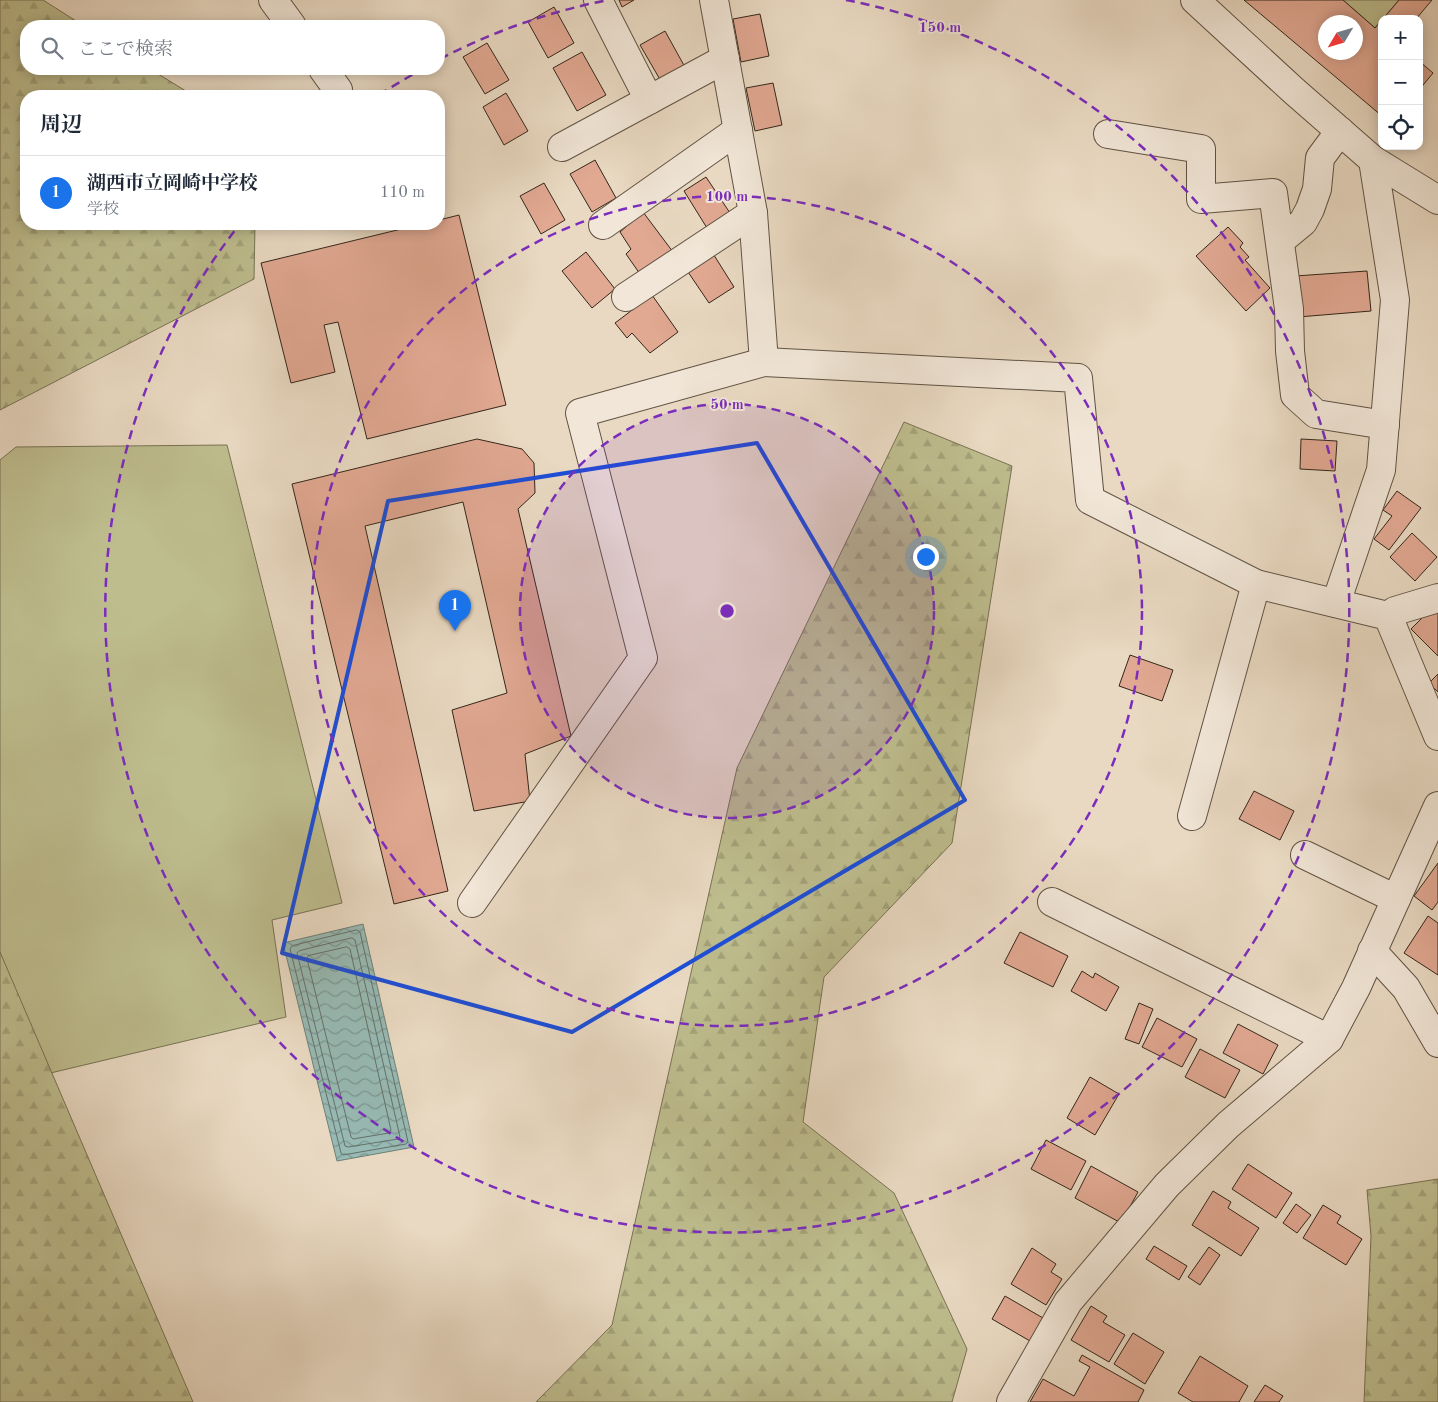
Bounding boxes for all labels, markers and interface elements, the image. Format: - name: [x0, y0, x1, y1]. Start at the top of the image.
- north arrow: [1318, 15, 1363, 60]
- map controls: [1378, 15, 1423, 150]
- button: +: [1378, 15, 1423, 60]
- search box: [20, 20, 445, 75]
- text: 150 m: [919, 21, 961, 36]
- icon: search: [38, 34, 66, 62]
- text: ここで検索: [78, 41, 173, 60]
- button: −: [1378, 60, 1423, 105]
- button: locate: [1378, 105, 1423, 150]
- text: 周辺: [40, 115, 82, 136]
- text: 湖西市立岡崎中学校: [87, 175, 258, 194]
- text: 1: [51, 185, 61, 201]
- text: 110 m: [380, 185, 425, 201]
- text: 100 m: [706, 190, 748, 205]
- text: 学校: [87, 202, 119, 218]
- text: 50 m: [710, 398, 744, 413]
- your location: [913, 544, 939, 570]
- pin: 1: [439, 590, 471, 631]
- centre of rings: [718, 602, 736, 620]

